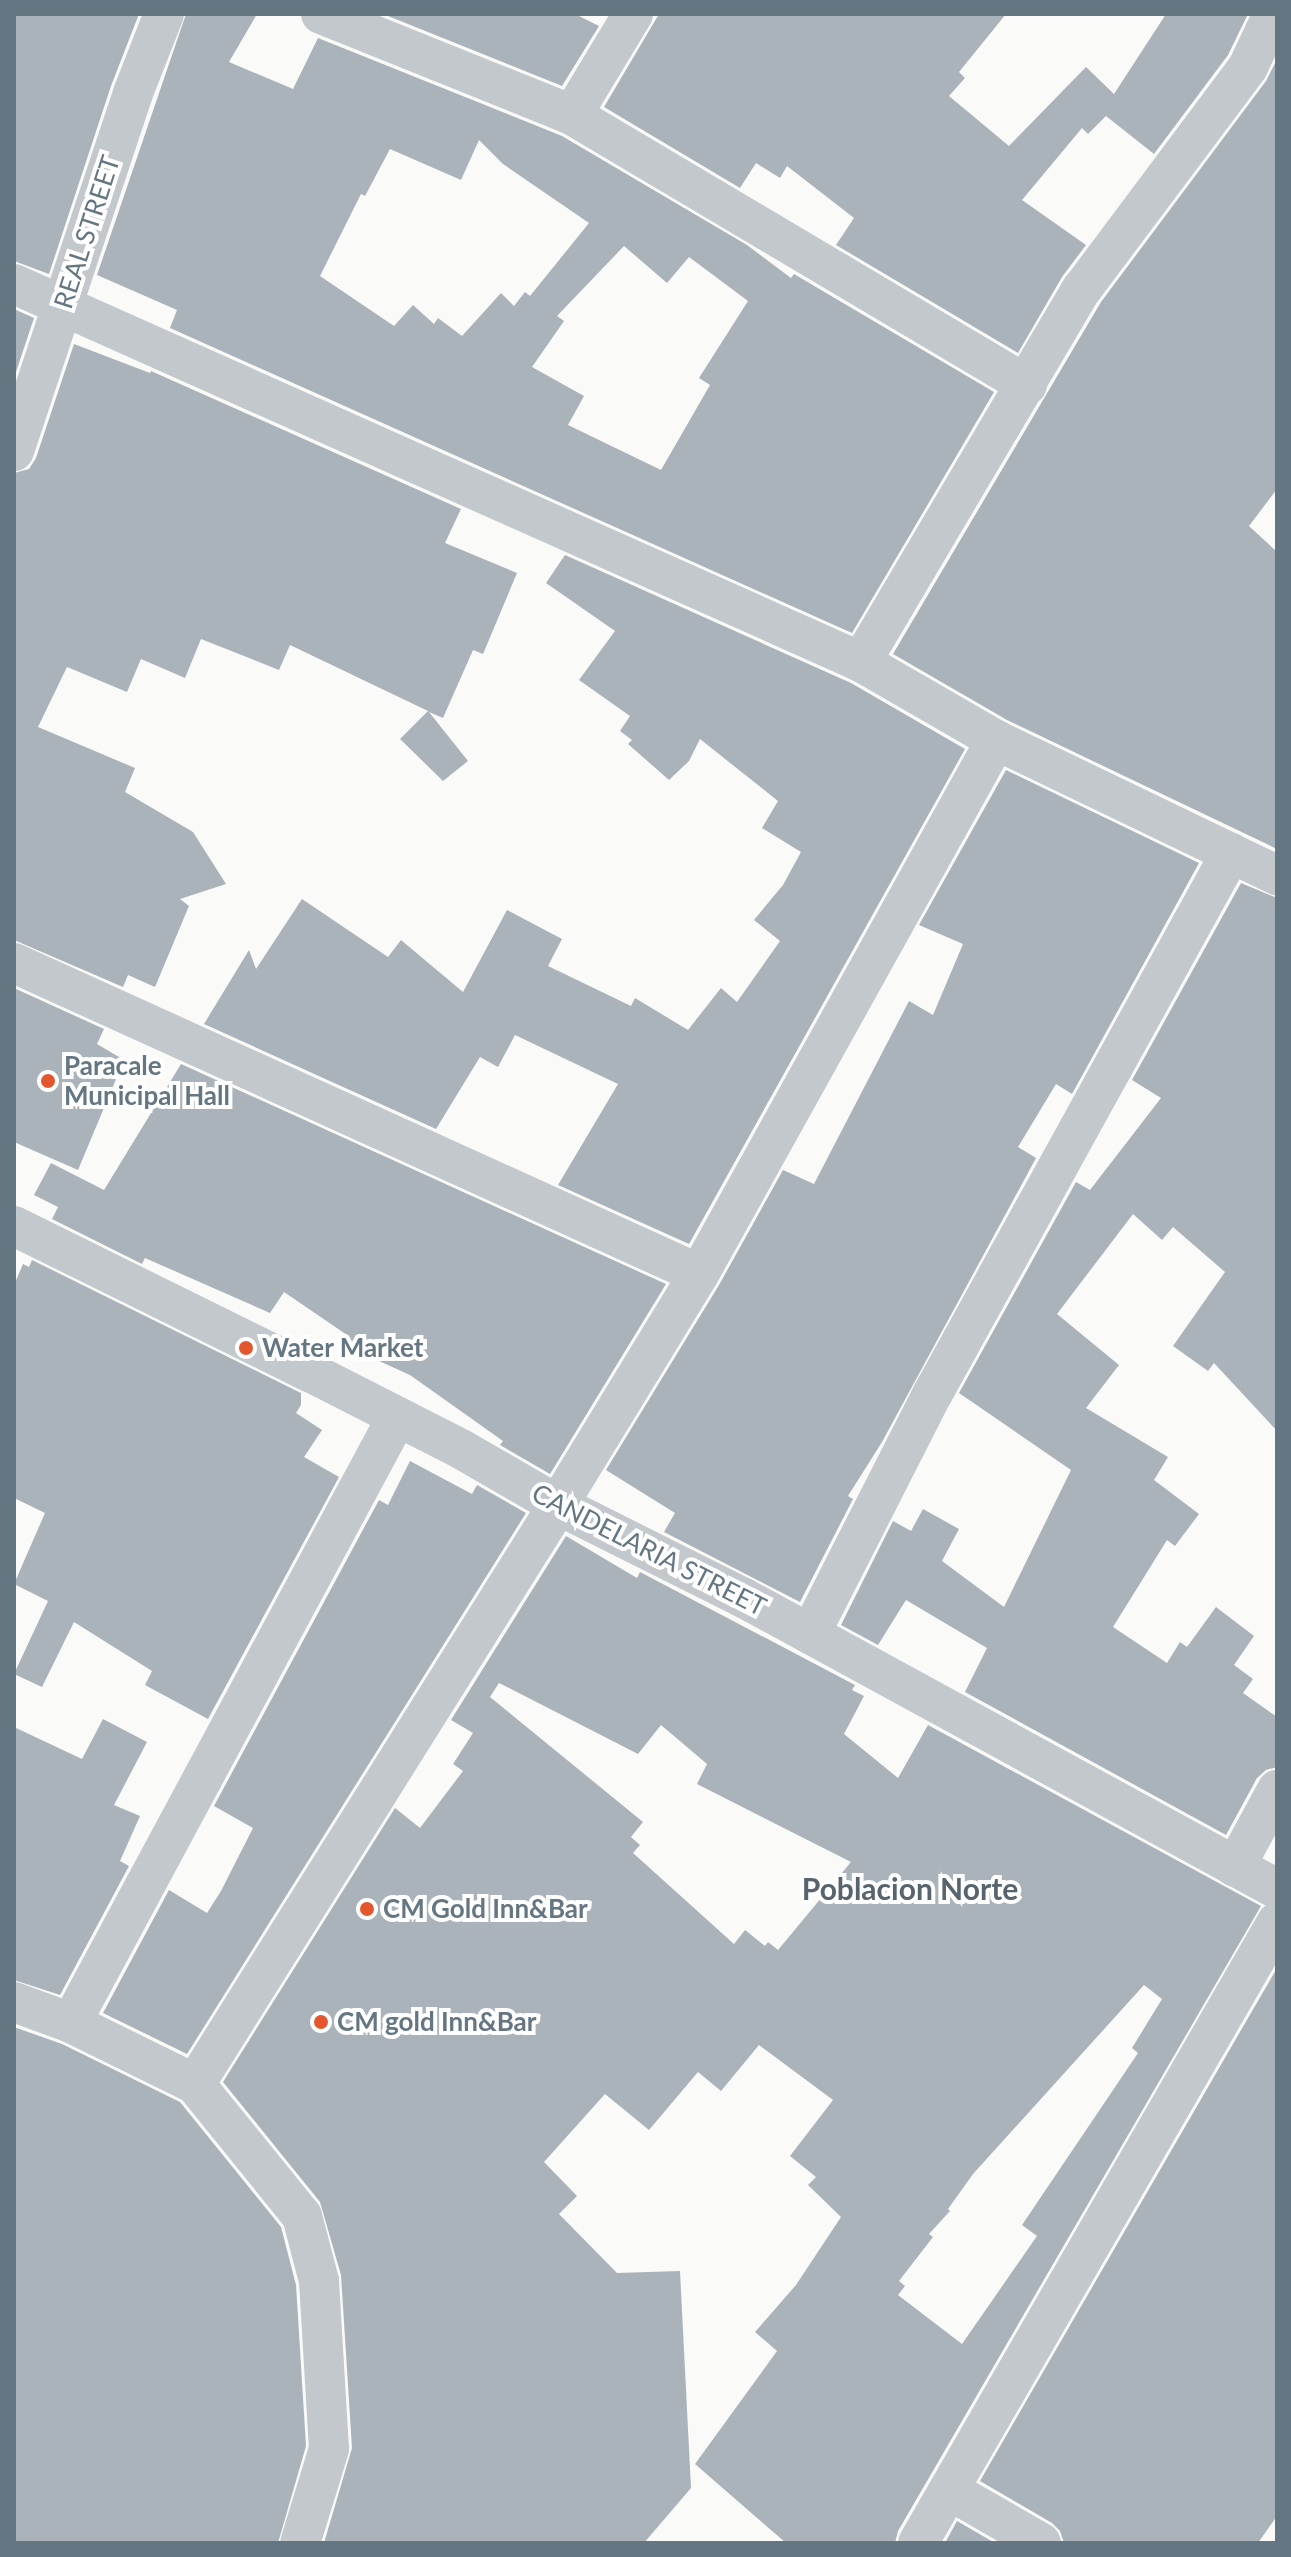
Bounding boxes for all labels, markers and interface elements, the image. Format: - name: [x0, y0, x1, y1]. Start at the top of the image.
- street label: REAL STREET: [47, 151, 127, 313]
- place label: Paracale Municipal Hall: [64, 1050, 230, 1112]
- marker: Paracale Municipal Hall: [39, 1072, 57, 1090]
- place label: Water Market: [262, 1332, 424, 1364]
- marker: Water Market: [237, 1339, 255, 1357]
- street label: CANDELARIA STREET: [526, 1477, 772, 1623]
- district label: Poblacion Norte: [802, 1870, 1018, 1906]
- place label: CM Gold Inn&Bar: [383, 1893, 588, 1925]
- marker: CM Gold Inn&Bar: [358, 1900, 376, 1918]
- place label: CM gold Inn&Bar: [337, 2006, 537, 2038]
- marker: CM gold Inn&Bar: [312, 2013, 330, 2031]

